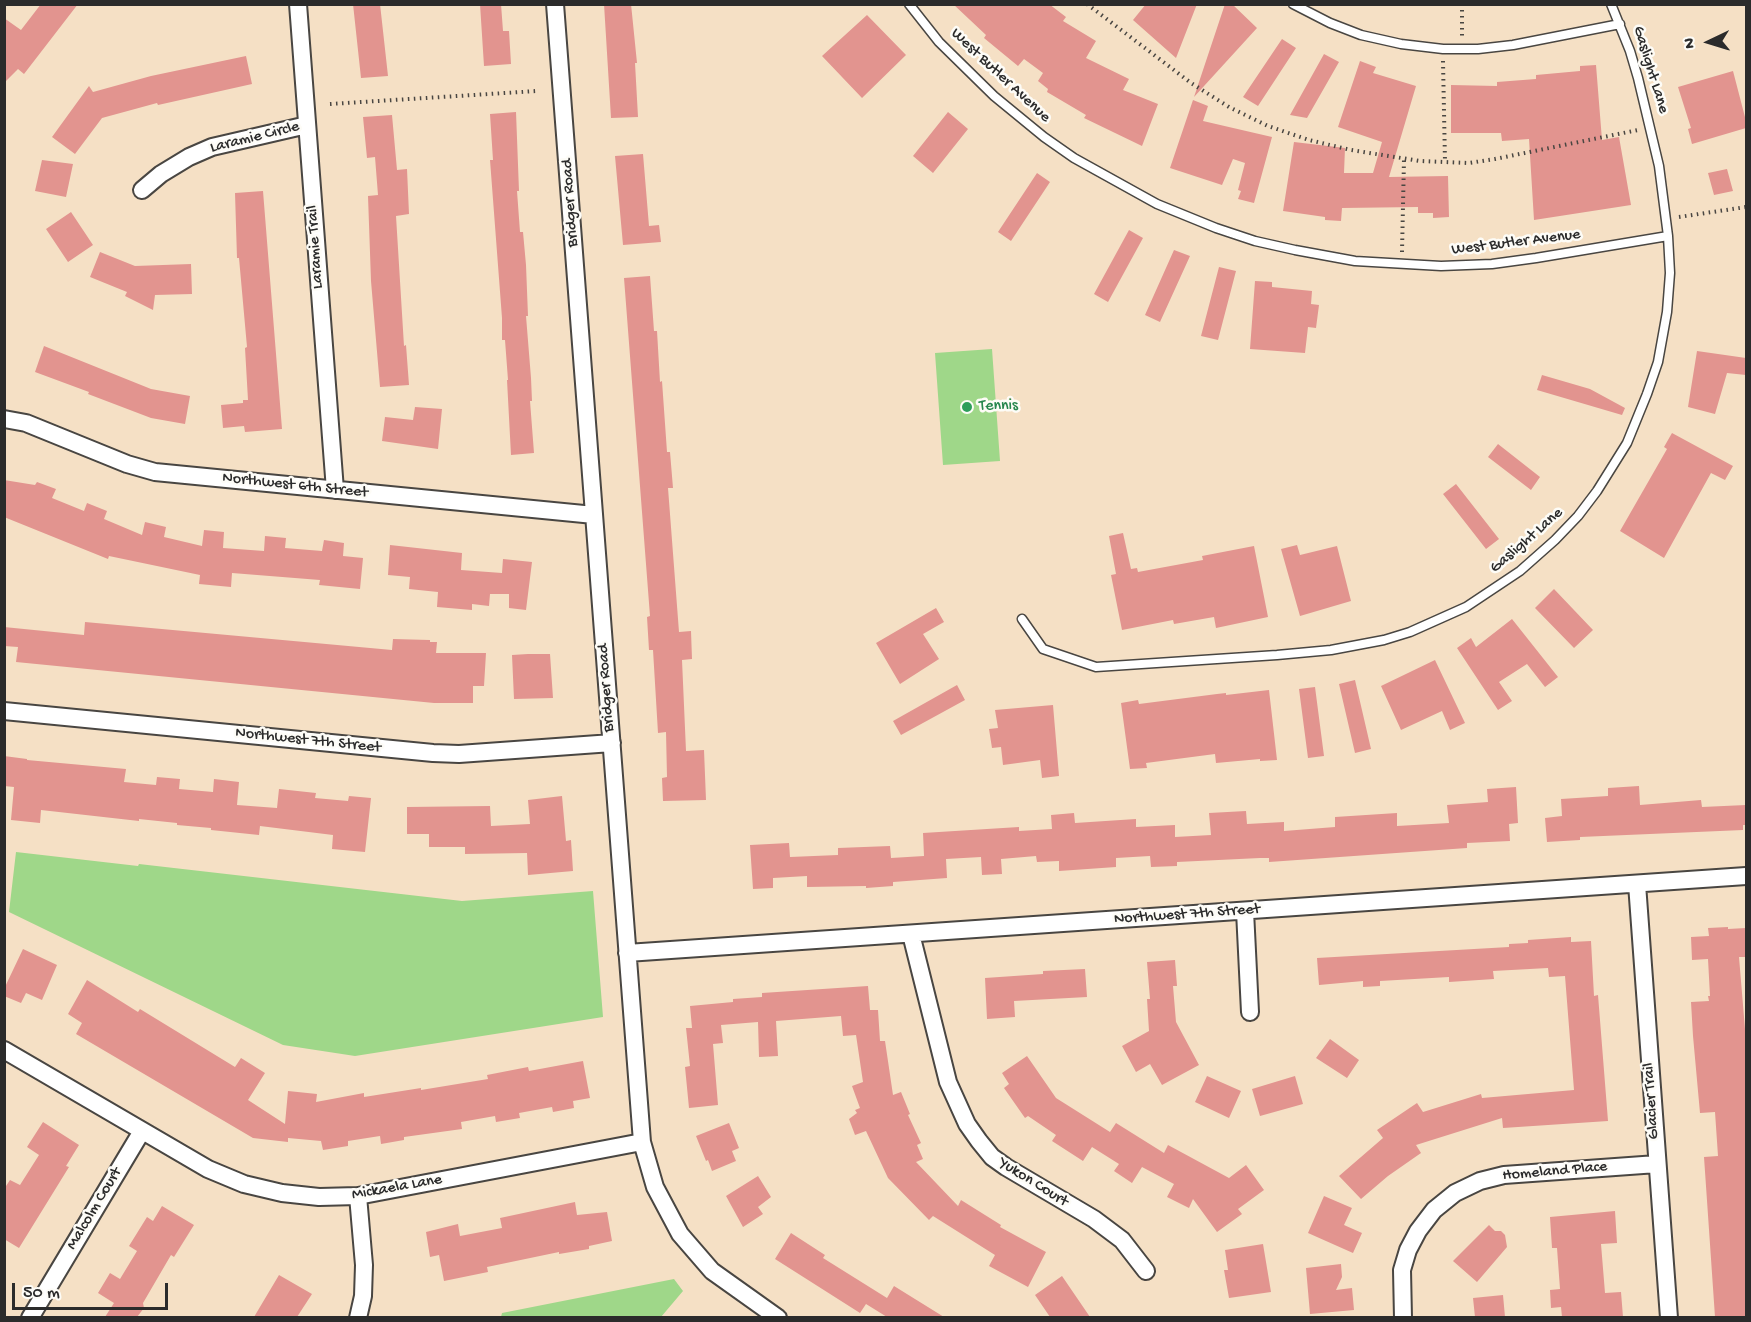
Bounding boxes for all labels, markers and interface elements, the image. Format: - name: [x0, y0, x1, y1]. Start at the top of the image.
- north arrow: [1679, 12, 1739, 72]
- street label: Gaslight Lane: [1628, 24, 1672, 116]
- street label: West Butler Avenue: [946, 25, 1054, 127]
- text: N: [1681, 37, 1700, 49]
- street label: Laramie Circle: [208, 118, 302, 158]
- street label: Bridger Road: [558, 158, 584, 248]
- street label: Laramie Trail: [303, 205, 329, 289]
- street label: West Butler Avenue: [1450, 226, 1582, 260]
- place label: Tennis: [979, 397, 1018, 417]
- marker: Tennis: [960, 400, 974, 414]
- street label: Northwest 6th Street: [221, 469, 369, 503]
- street label: Gaslight Lane: [1487, 504, 1567, 578]
- street label: Bridger Road: [594, 643, 620, 733]
- street label: Northwest 7th Street: [234, 724, 382, 758]
- street label: Northwest 7th Street: [1113, 900, 1261, 930]
- street label: Glacier Trail: [1640, 1062, 1664, 1140]
- street label: Yukon Court: [995, 1154, 1071, 1212]
- street label: Homeland Place: [1502, 1158, 1608, 1186]
- street label: Malcolm Court: [63, 1164, 127, 1254]
- street label: Mickaela Lane: [350, 1171, 444, 1205]
- scale bar: [15, 1271, 171, 1309]
- text: 50 m: [23, 1283, 60, 1304]

